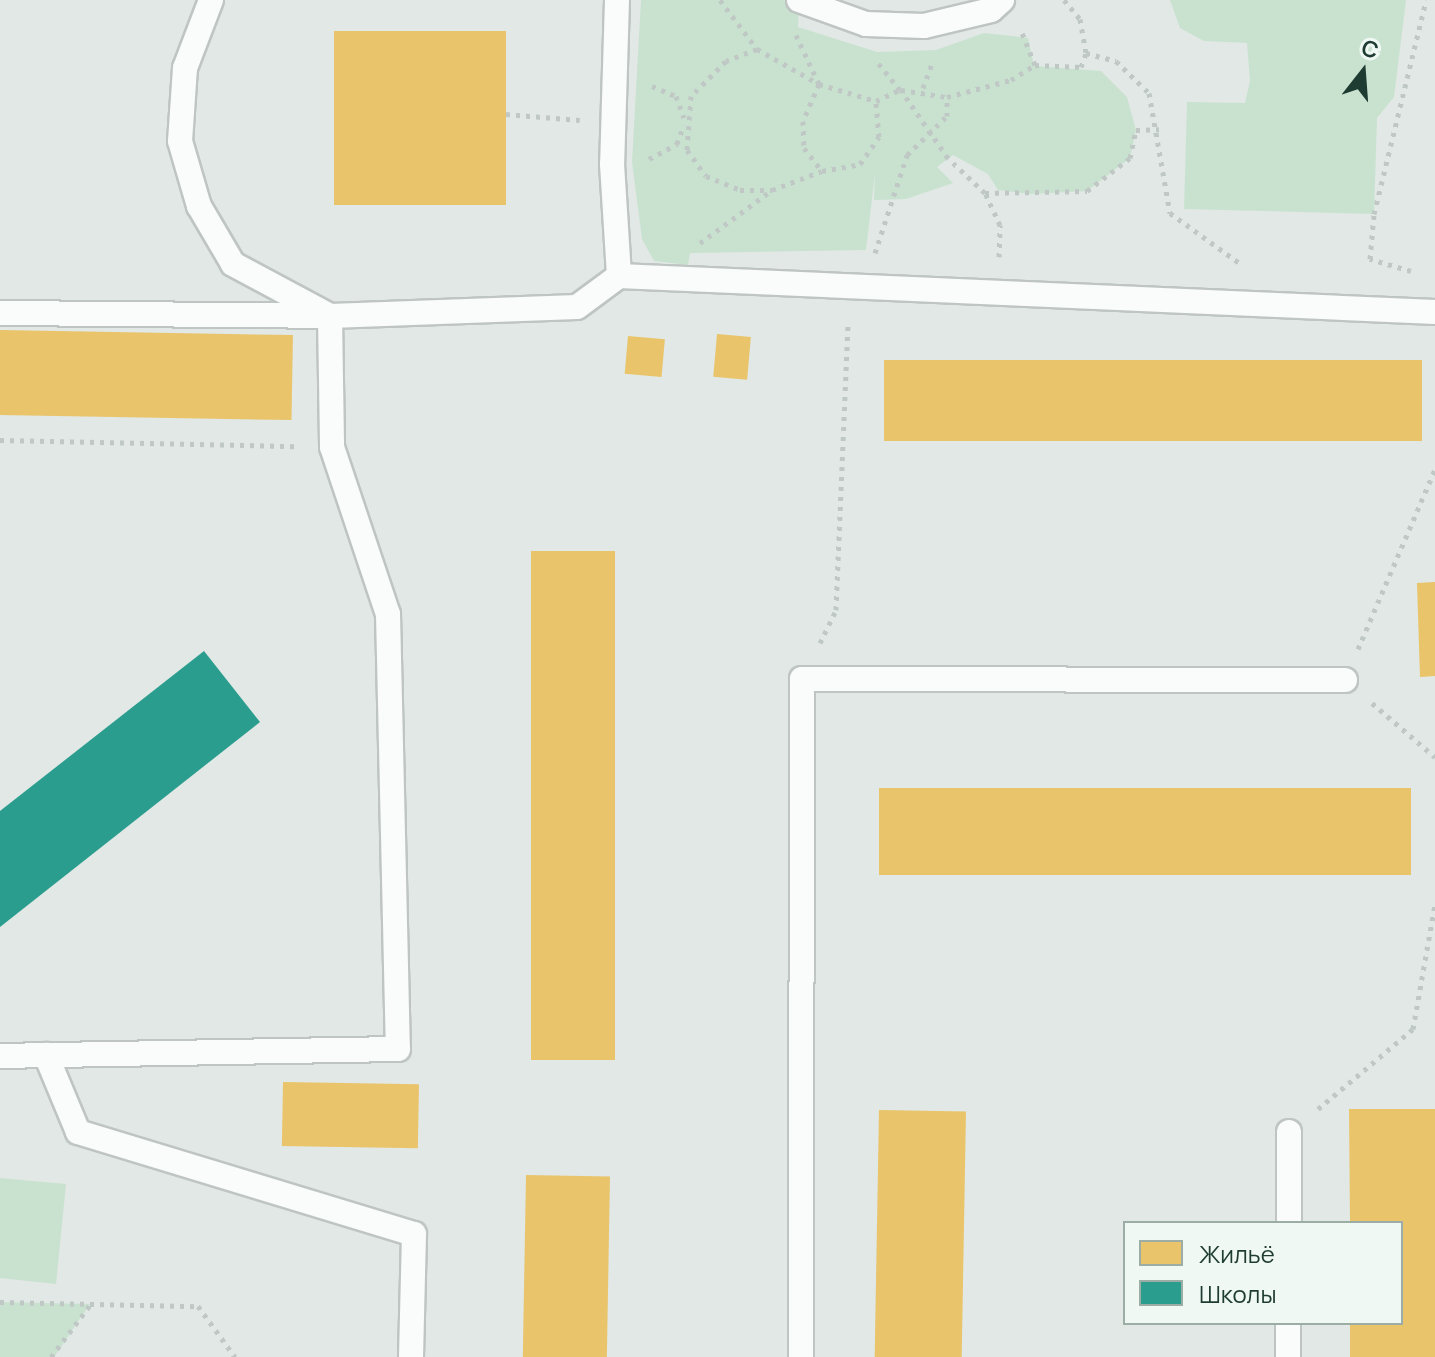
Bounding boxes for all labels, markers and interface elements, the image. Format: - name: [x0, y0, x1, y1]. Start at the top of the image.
- north arrow: [1323, 32, 1403, 112]
- text: С: [1358, 32, 1382, 66]
- legend: [1123, 1221, 1403, 1325]
- text: Жильё: [1199, 1237, 1275, 1270]
- text: Школы: [1199, 1277, 1277, 1310]

